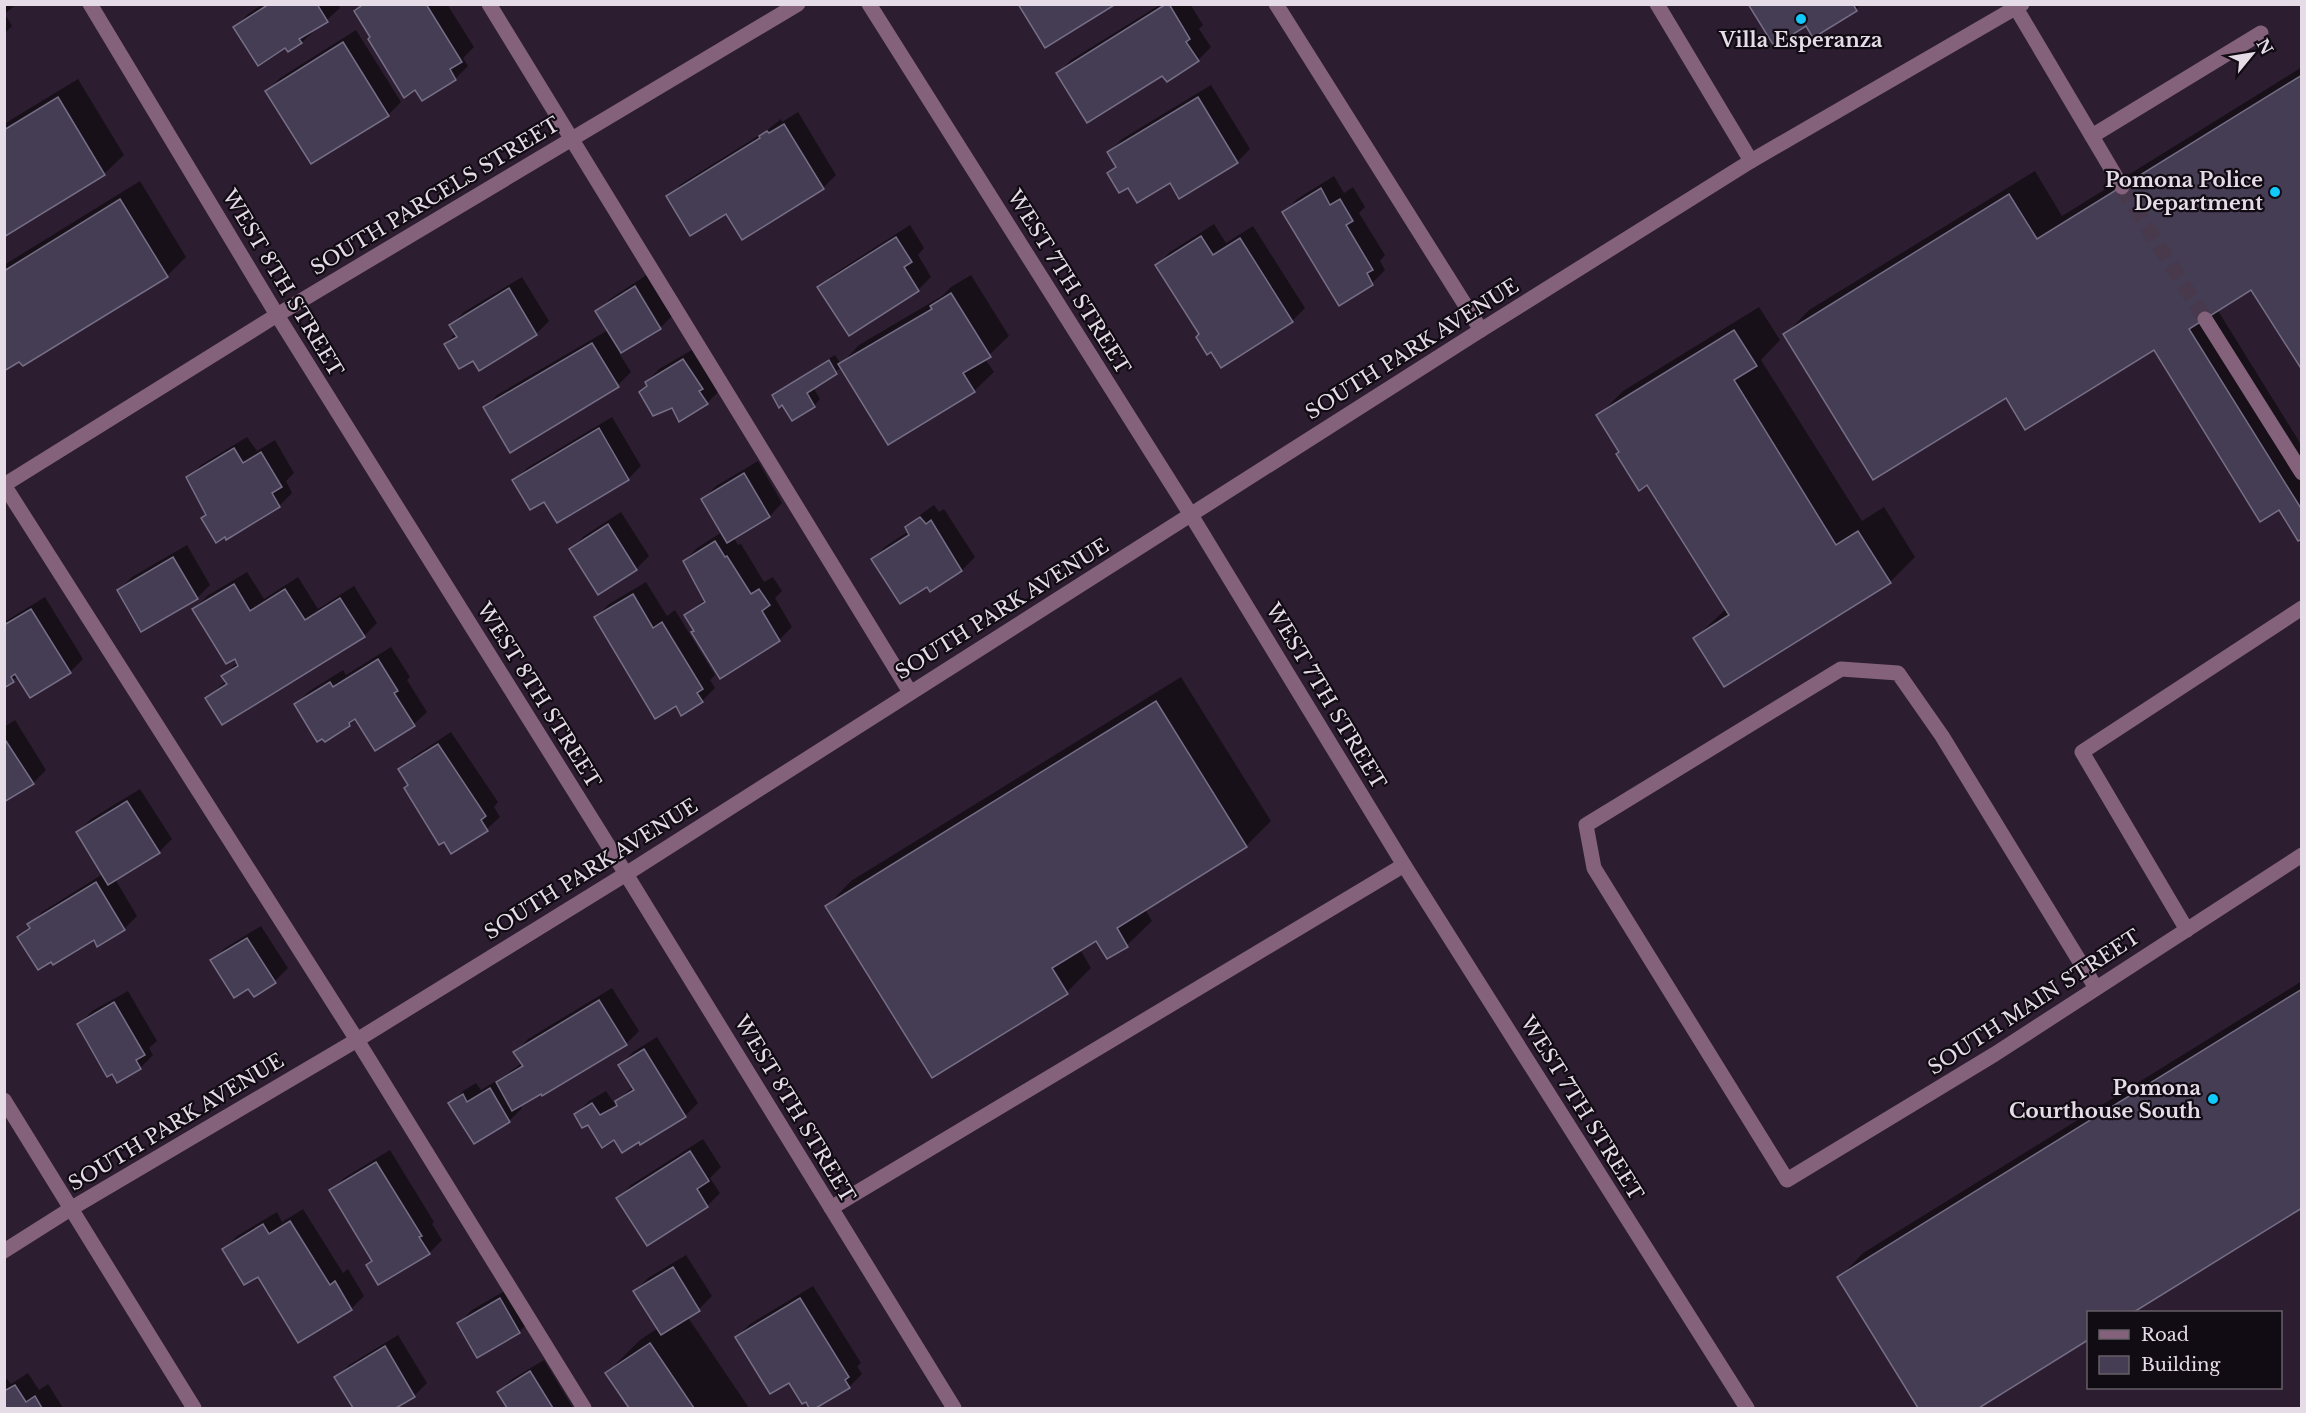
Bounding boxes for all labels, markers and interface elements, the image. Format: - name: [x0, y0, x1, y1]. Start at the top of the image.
- marker: Villa Esperanza: [1794, 12, 1808, 26]
- north arrow: [2222, 24, 2282, 84]
- place label: Villa Esperanza: [1718, 28, 1883, 52]
- text: N: [2253, 35, 2277, 58]
- street label: SOUTH PARCELS STREET: [306, 112, 564, 280]
- place label: Pomona Police Department: [2105, 168, 2263, 215]
- street label: WEST 8TH STREET: [217, 184, 348, 381]
- street label: WEST 7TH STREET: [1002, 185, 1135, 378]
- marker: Pomona Police Department: [2268, 185, 2282, 199]
- street label: SOUTH PARK AVENUE: [1301, 273, 1523, 425]
- street label: SOUTH PARK AVENUE: [891, 533, 1113, 685]
- street label: WEST 8TH STREET: [472, 597, 606, 792]
- street label: WEST 7TH STREET: [1260, 598, 1391, 793]
- street label: SOUTH PARK AVENUE: [480, 793, 702, 945]
- street label: SOUTH MAIN STREET: [1923, 924, 2145, 1080]
- street label: WEST 8TH STREET: [729, 1010, 860, 1207]
- street label: WEST 7TH STREET: [1515, 1011, 1648, 1204]
- street label: SOUTH PARK AVENUE: [64, 1048, 288, 1196]
- place label: Pomona Courthouse South: [2009, 1076, 2202, 1123]
- marker: Pomona Courthouse South: [2206, 1092, 2220, 1106]
- legend: [2087, 1311, 2282, 1389]
- text: Road: [2141, 1324, 2189, 1346]
- text: Building: [2141, 1354, 2220, 1376]

